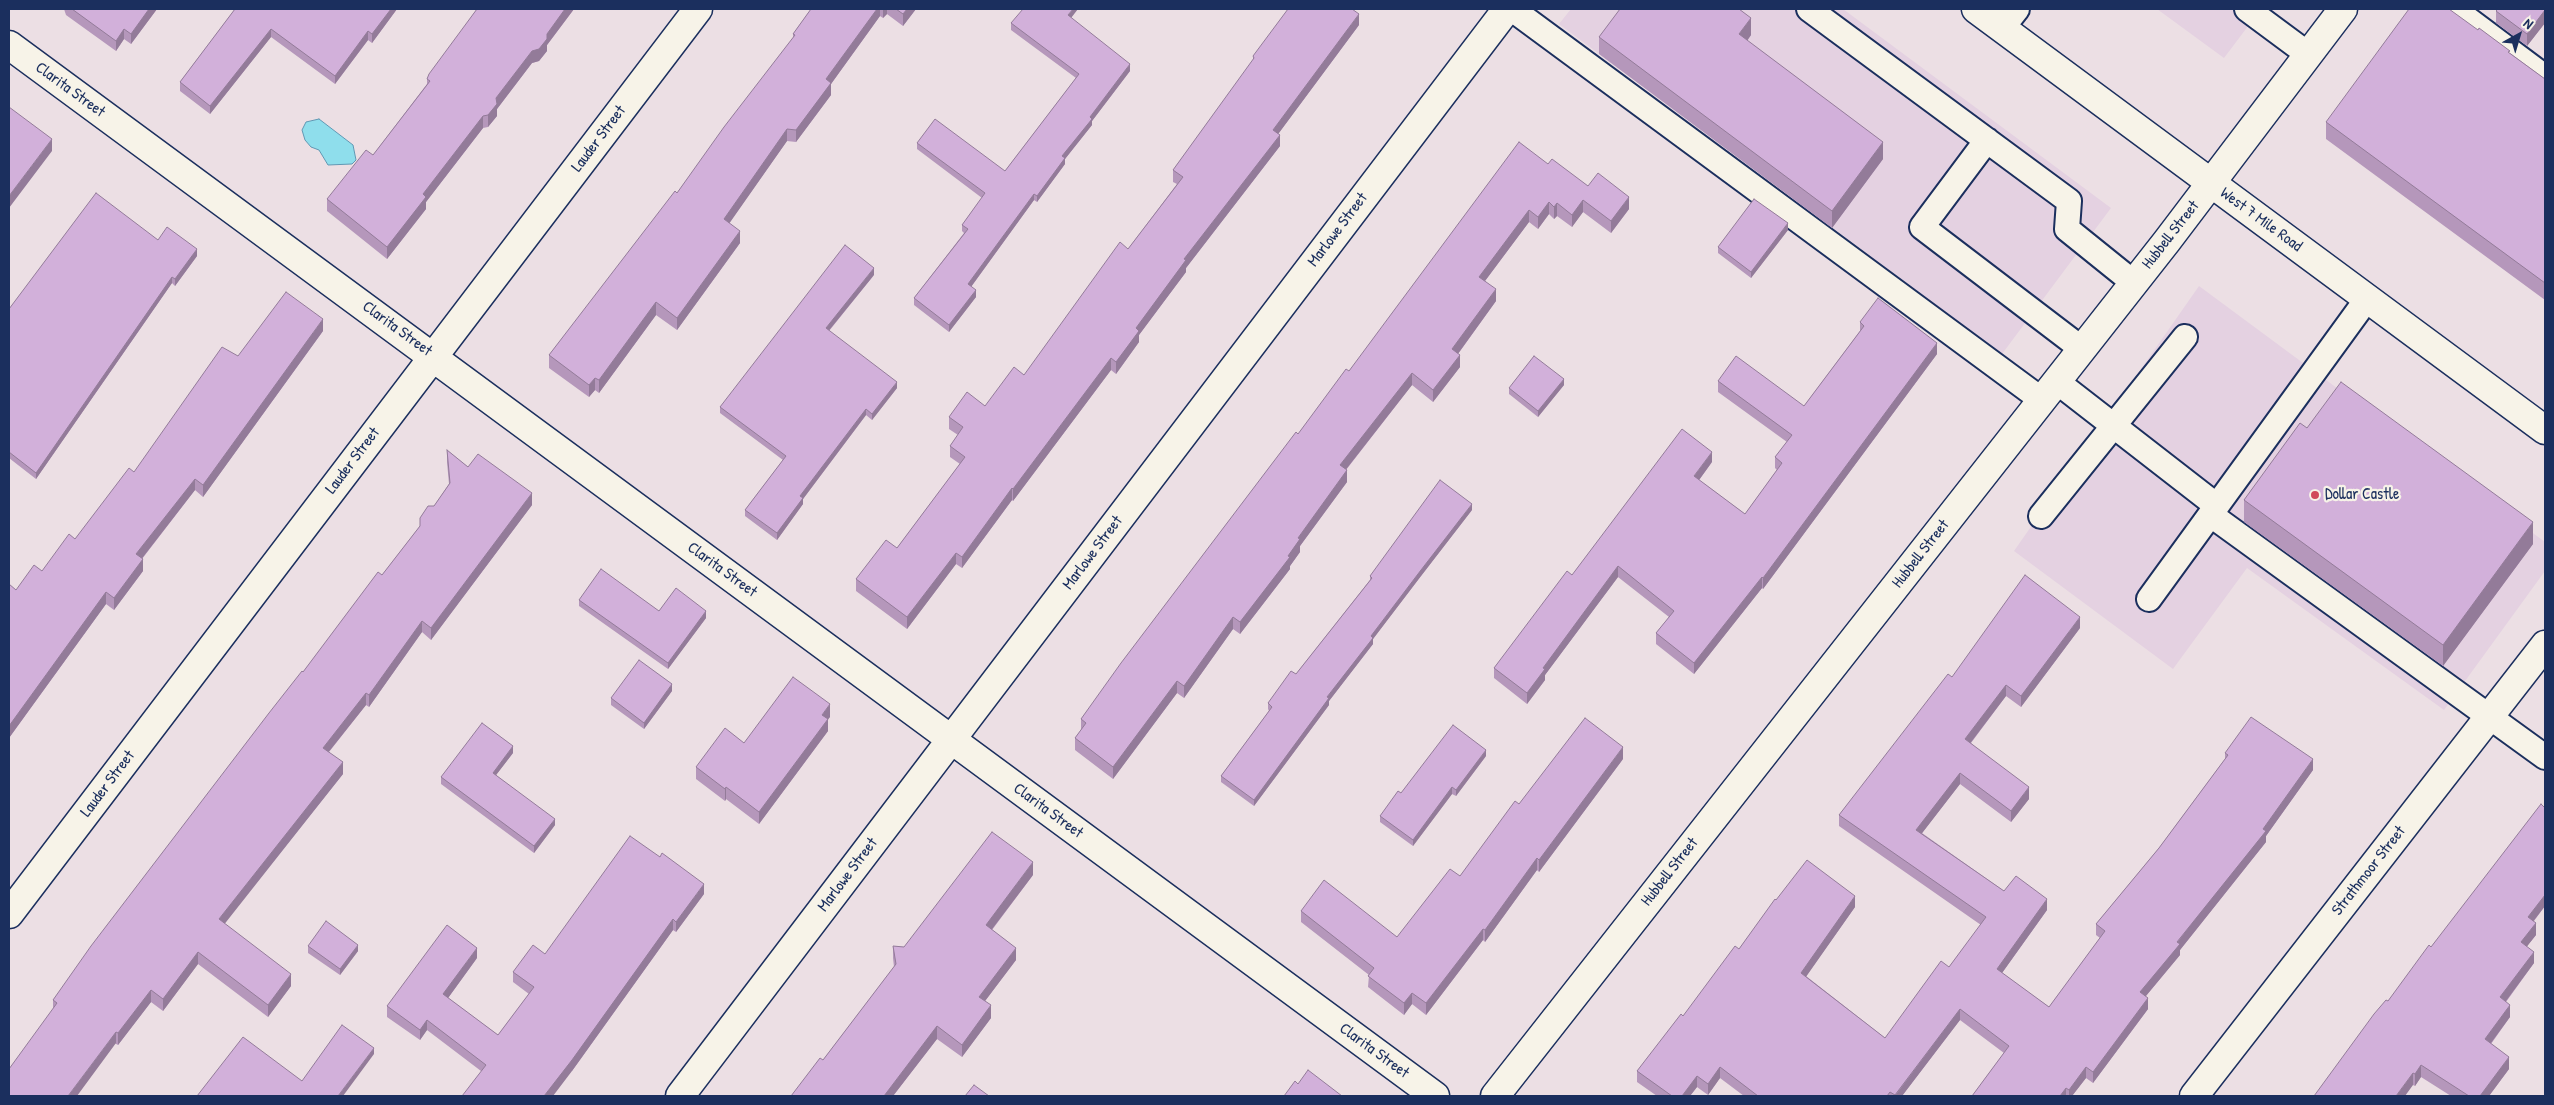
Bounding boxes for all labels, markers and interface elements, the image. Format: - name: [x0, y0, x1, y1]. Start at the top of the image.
- north arrow: [2494, 10, 2544, 60]
- text: N: [2520, 13, 2538, 33]
- street label: Clarita Street: [31, 58, 109, 122]
- street label: Lauder Street: [568, 102, 630, 176]
- street label: West 7 Mile Road: [2216, 184, 2306, 256]
- street label: Marlowe Street: [1304, 189, 1372, 271]
- street label: Hubbell Street: [2138, 197, 2204, 273]
- street label: Clarita Street: [358, 297, 436, 361]
- street label: Lauder Street: [322, 424, 384, 498]
- place label: Dollar Castle: [2325, 485, 2399, 505]
- marker: Dollar Castle: [2309, 489, 2321, 501]
- street label: Marlowe Street: [1059, 512, 1127, 594]
- street label: Hubbell Street: [1888, 516, 1954, 592]
- street label: Clarita Street: [683, 538, 761, 602]
- street label: Lauder Street: [77, 747, 139, 821]
- street label: Clarita Street: [1009, 779, 1087, 843]
- street label: Strathmoor Street: [2328, 822, 2410, 920]
- street label: Marlowe Street: [814, 834, 882, 916]
- street label: Hubbell Street: [1637, 834, 1703, 910]
- street label: Clarita Street: [1335, 1019, 1413, 1083]

